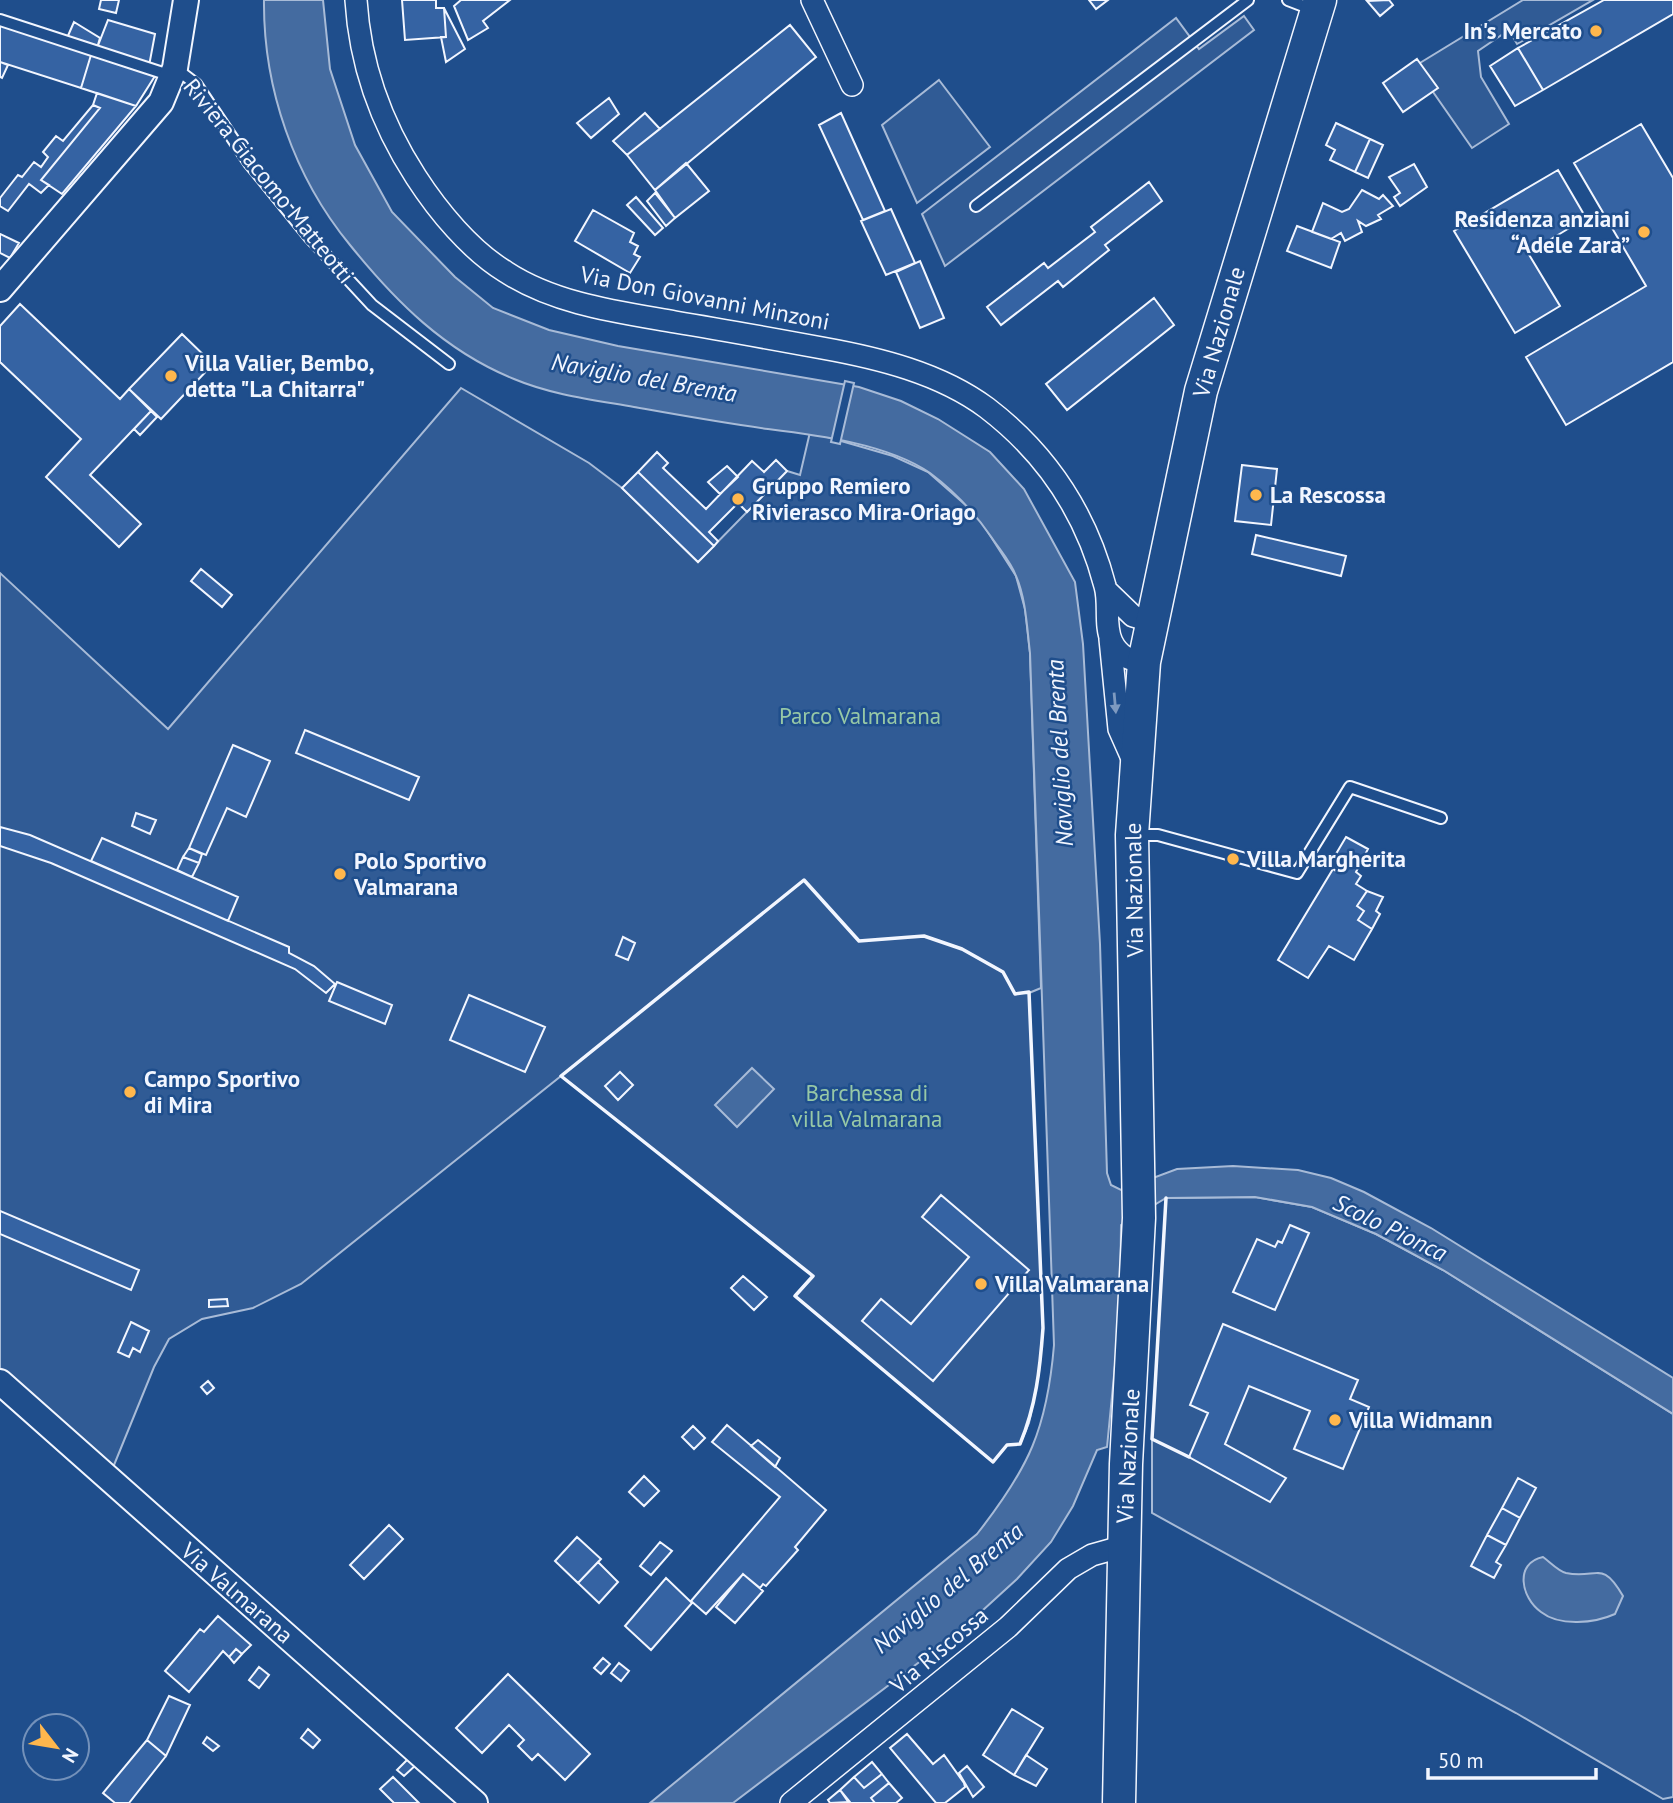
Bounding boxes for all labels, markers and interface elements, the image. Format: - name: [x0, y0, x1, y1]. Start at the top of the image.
- place label: In's Mercato: [1463, 16, 1582, 45]
- marker: In's Mercato: [1588, 23, 1604, 39]
- street label: Riviera Giacomo Matteotti: [178, 72, 361, 289]
- place label: Residenza anziani “Adele Zara”: [1455, 204, 1630, 259]
- marker: Residenza anziani “Adele Zara”: [1636, 224, 1652, 240]
- street label: Via Don Giovanni Minzoni: [577, 259, 832, 336]
- street label: Via Nazionale: [1186, 263, 1251, 402]
- water label: Naviglio del Brenta: [549, 346, 739, 409]
- place label: Villa Valier, Bembo, detta "La Chitarra": [184, 348, 374, 403]
- marker: Villa Valier, Bembo, detta "La Chitarra": [163, 368, 179, 384]
- place label: Gruppo Remiero Rivierasco Mira-Oriago: [752, 471, 976, 526]
- place label: La Rescossa: [1270, 480, 1386, 509]
- marker: La Rescossa: [1248, 487, 1264, 503]
- marker: Gruppo Remiero Rivierasco Mira-Oriago: [730, 491, 746, 507]
- water label: Naviglio del Brenta: [1039, 658, 1080, 847]
- one-way arrow: [1110, 693, 1121, 715]
- park label: Parco Valmarana: [779, 701, 941, 730]
- street label: Via Nazionale: [1118, 822, 1149, 959]
- place label: Villa Margherita: [1246, 844, 1406, 873]
- place label: Polo Sportivo Valmarana: [353, 846, 487, 901]
- marker: Villa Margherita: [1225, 851, 1241, 867]
- marker: Polo Sportivo Valmarana: [332, 866, 348, 882]
- place label: Campo Sportivo di Mira: [144, 1064, 300, 1119]
- park label: Barchessa di villa Valmarana: [792, 1078, 942, 1133]
- marker: Campo Sportivo di Mira: [122, 1084, 138, 1100]
- water label: Scolo Pionca: [1328, 1187, 1452, 1269]
- place label: Villa Valmarana: [994, 1269, 1149, 1298]
- marker: Villa Valmarana: [973, 1276, 989, 1292]
- street label: Via Nazionale: [1109, 1388, 1146, 1525]
- place label: Villa Widmann: [1348, 1405, 1493, 1434]
- marker: Villa Widmann: [1327, 1412, 1343, 1428]
- water label: Naviglio del Brenta: [866, 1515, 1030, 1660]
- street label: Via Valmarana: [174, 1535, 299, 1649]
- street label: Via Riscossa: [883, 1600, 994, 1700]
- north arrow: [21, 1712, 91, 1782]
- scale bar: [1428, 1736, 1596, 1780]
- text: N: [57, 1744, 84, 1767]
- text: 50 m: [1438, 1747, 1484, 1774]

